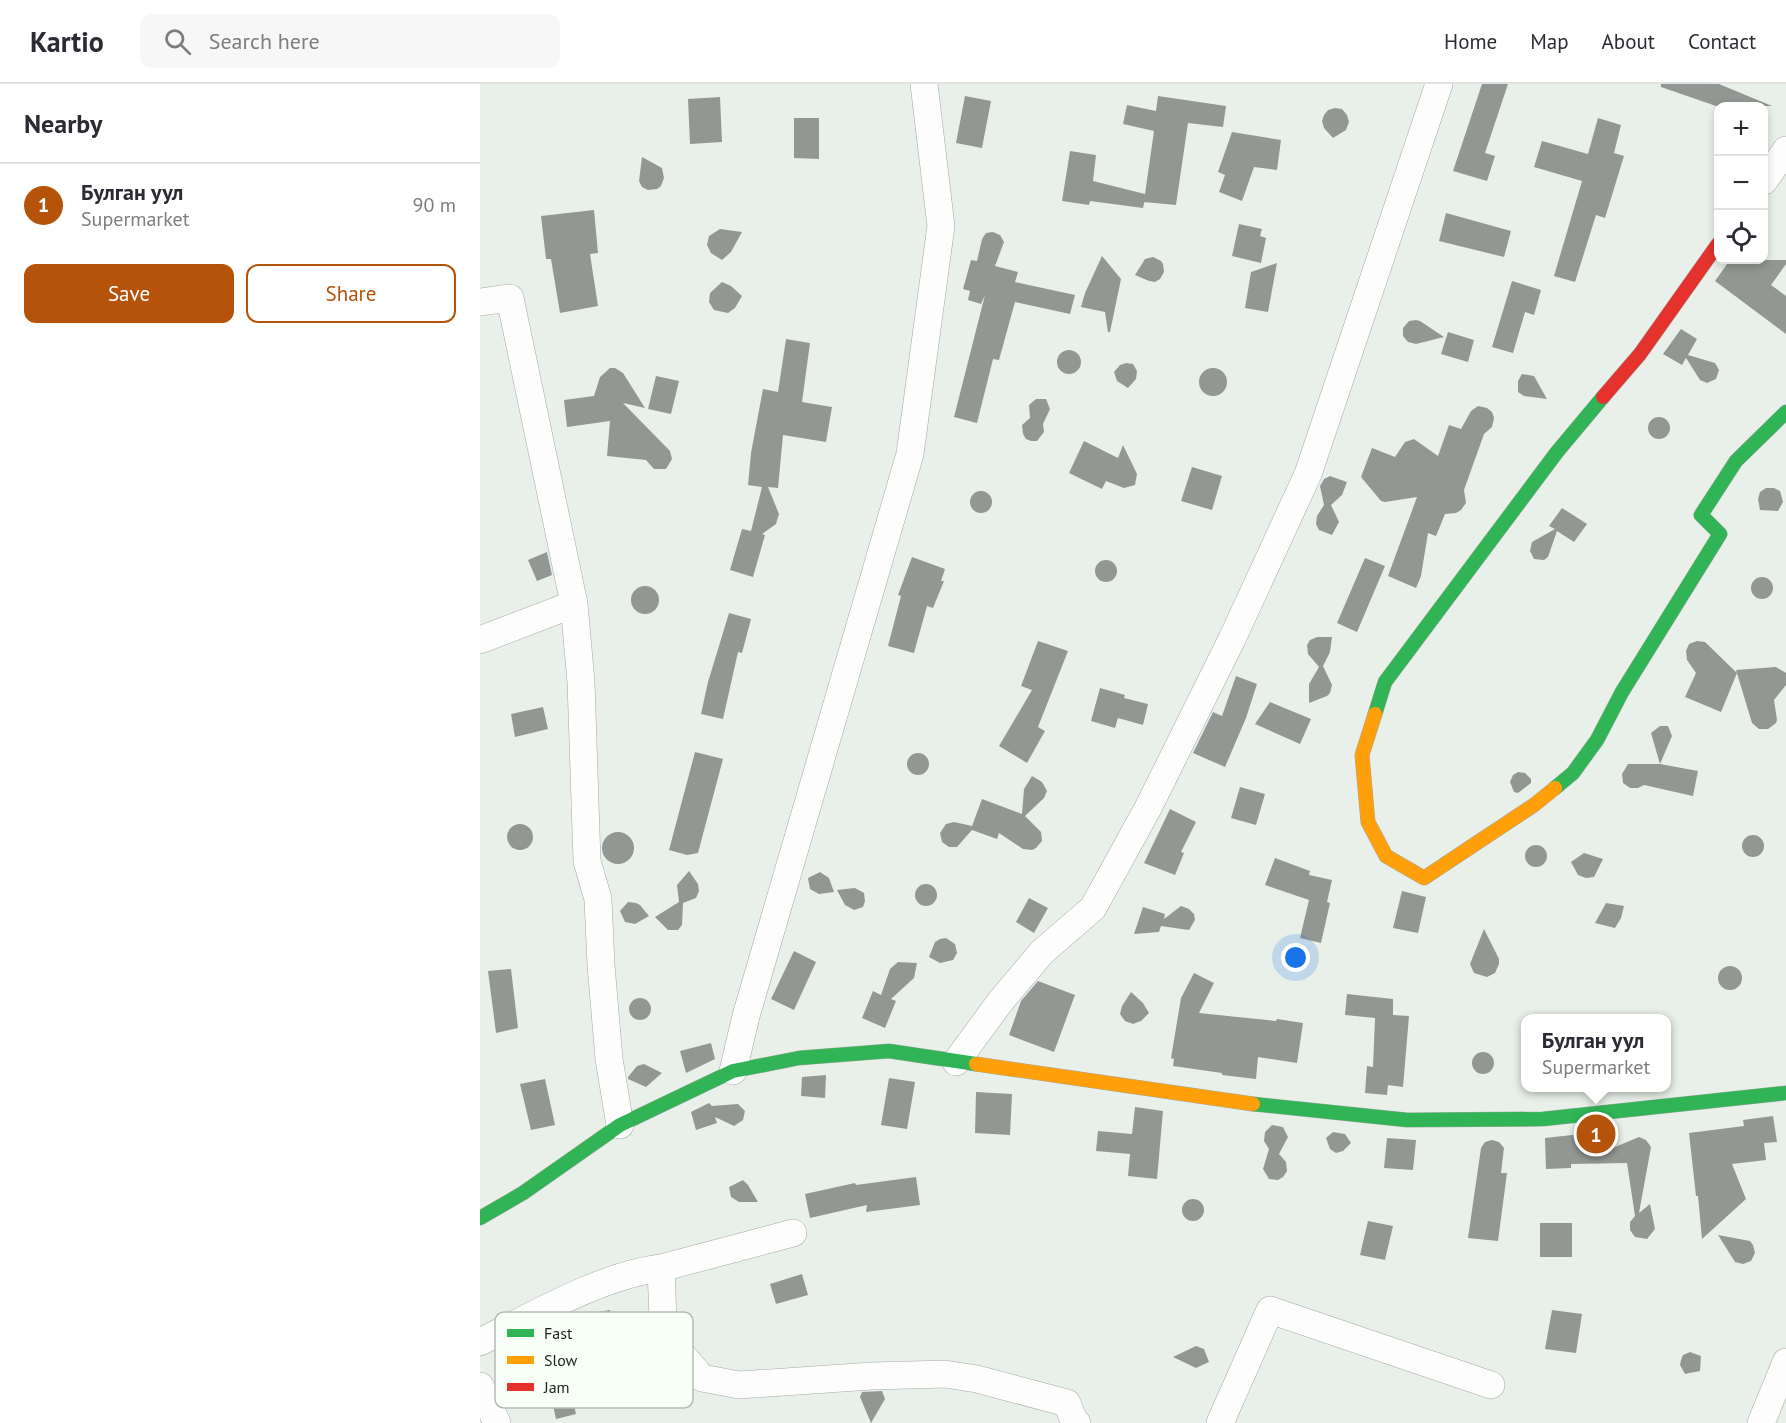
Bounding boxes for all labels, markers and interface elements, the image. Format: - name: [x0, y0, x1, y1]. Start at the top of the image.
- search box: [140, 14, 560, 68]
- text: Kartio: [30, 23, 104, 60]
- icon: search: [161, 25, 194, 58]
- text: Search here: [209, 27, 320, 55]
- text: Home: [1444, 28, 1497, 55]
- text: Map: [1530, 28, 1569, 55]
- text: About: [1602, 28, 1655, 55]
- text: Contact: [1688, 28, 1756, 55]
- map controls: [1714, 102, 1768, 264]
- button: +: [1714, 102, 1768, 156]
- text: Nearby: [24, 107, 102, 140]
- button: −: [1714, 156, 1768, 210]
- text: Булган уул: [81, 178, 183, 206]
- text: 1: [38, 192, 49, 218]
- text: 90 m: [413, 192, 456, 218]
- text: Supermarket: [81, 206, 189, 232]
- button: locate: [1714, 210, 1768, 264]
- button: Save: [24, 264, 234, 323]
- button: Share: [246, 264, 456, 323]
- your location: [1281, 943, 1310, 972]
- popup: [1521, 1014, 1671, 1092]
- text: Булган уул: [1542, 1026, 1644, 1054]
- text: Supermarket: [1542, 1054, 1650, 1080]
- pin: 1: [1576, 1112, 1616, 1156]
- legend: [495, 1312, 693, 1408]
- text: Fast: [544, 1323, 573, 1343]
- text: Slow: [544, 1350, 578, 1370]
- text: Jam: [543, 1377, 570, 1397]

